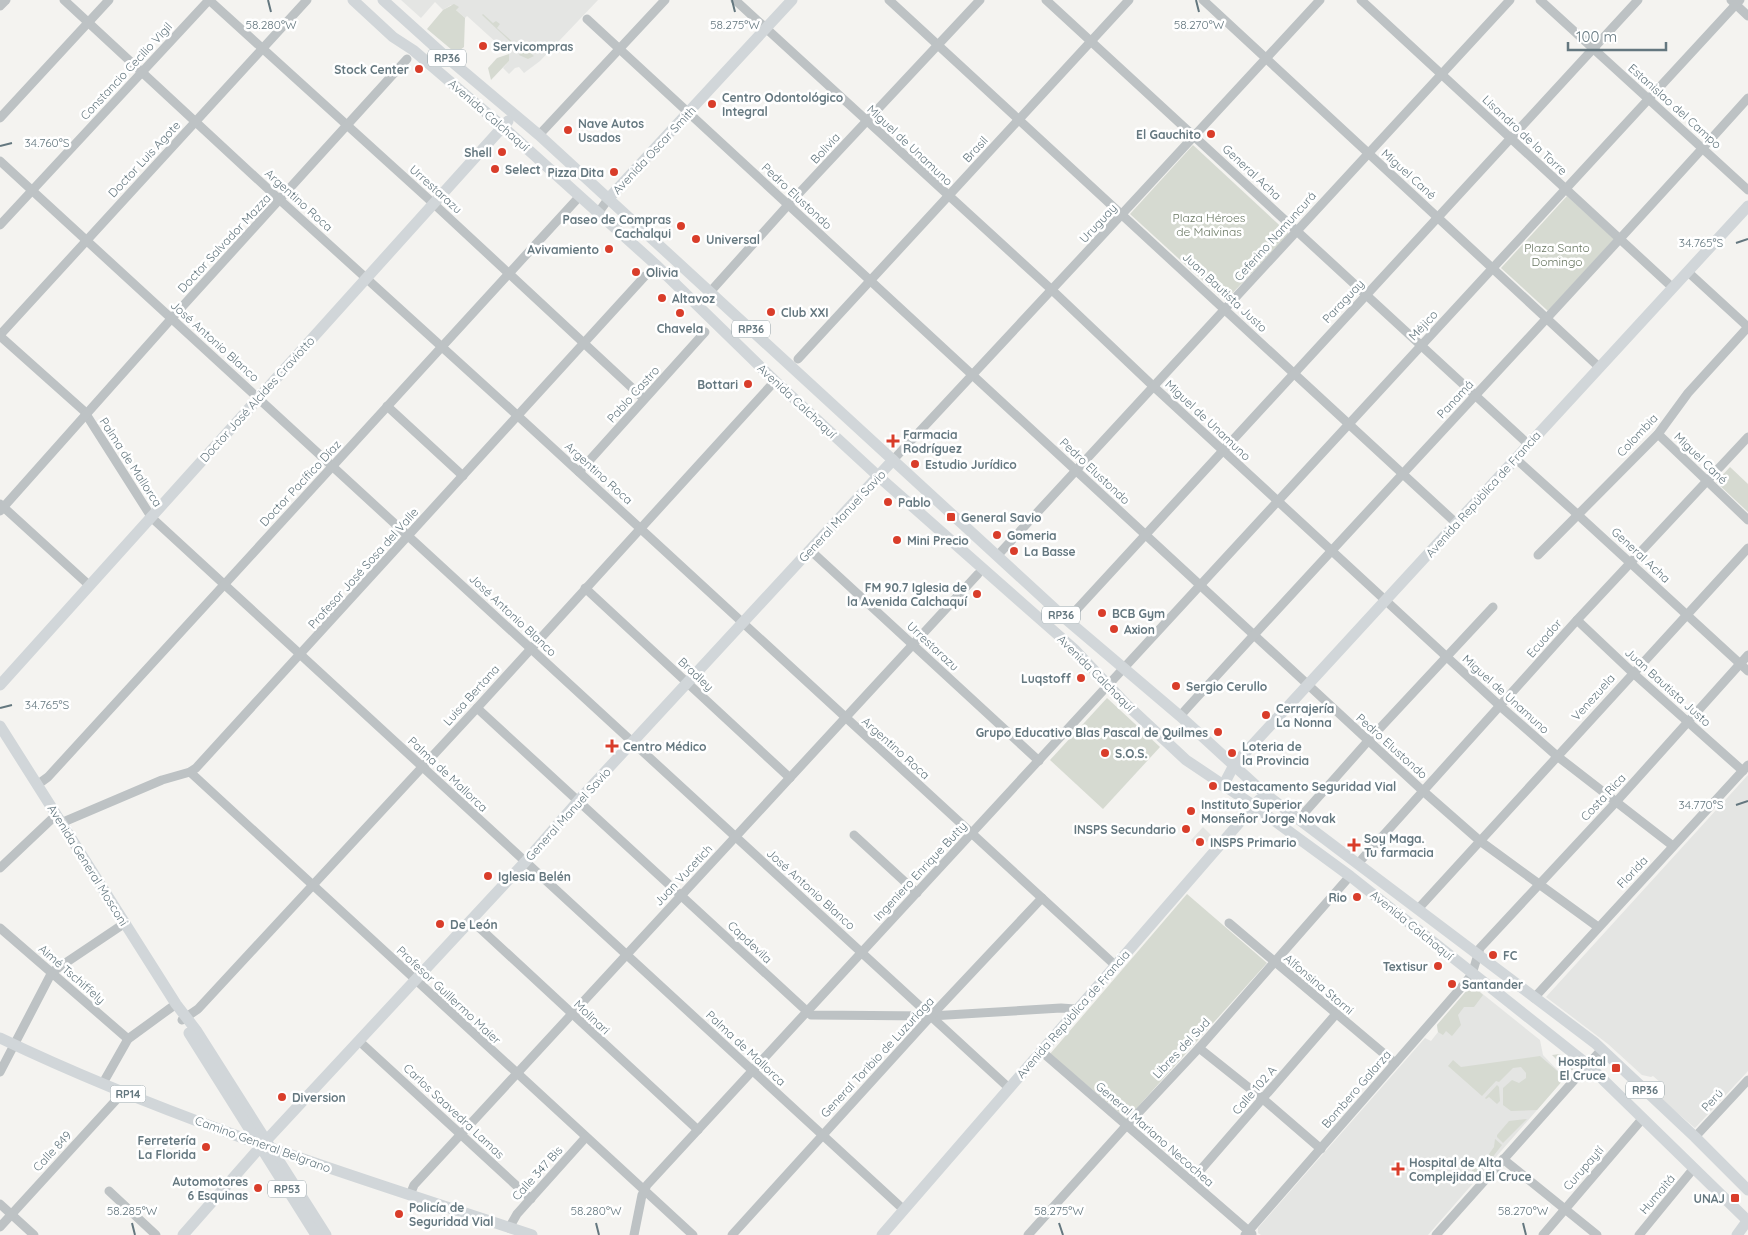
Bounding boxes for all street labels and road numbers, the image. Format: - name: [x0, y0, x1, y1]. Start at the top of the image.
- street label: Constancio Cecilio Vigil: [77, 19, 175, 123]
- road number: RP36: [428, 49, 466, 66]
- street label: Estanislao del Campo: [1625, 60, 1725, 152]
- street label: Avenida Calchaquí: [445, 76, 533, 155]
- street label: Lisandro de la Torre: [1479, 92, 1571, 178]
- street label: Miguel de Unamuno: [864, 101, 956, 189]
- street label: Avenida Oscar Smith: [609, 103, 699, 197]
- street label: Doctor Luis Agote: [105, 117, 183, 200]
- street label: Bolivia: [807, 130, 843, 166]
- street label: Brasil: [959, 133, 991, 165]
- street label: General Acha: [1220, 141, 1284, 203]
- street label: Miguel Cané: [1379, 146, 1440, 203]
- street label: Pedro Elustondo: [759, 160, 835, 232]
- street label: Urrestarazu: [407, 161, 465, 217]
- street label: Argentino Roca: [262, 166, 336, 234]
- street label: Ceferino Namuncurá: [1231, 188, 1319, 284]
- street label: Doctor Salvador Mazza: [174, 190, 274, 296]
- street label: Uruguay: [1076, 200, 1120, 246]
- street label: Juan Bautista Justo: [1180, 249, 1270, 335]
- street label: Paraguay: [1319, 276, 1367, 326]
- street label: José Antonio Blanco: [168, 297, 262, 385]
- street label: Méjico: [1405, 307, 1441, 343]
- road number: RP36: [732, 320, 770, 338]
- street label: Doctor José Alcides Craviotto: [196, 333, 318, 465]
- street label: Avenida Calchaquí: [754, 361, 840, 442]
- street label: Pablo Castro: [604, 363, 662, 425]
- street label: Miguel de Unamuno: [1162, 376, 1254, 464]
- street label: Panamá: [1434, 377, 1476, 421]
- street label: Colombia: [1613, 410, 1661, 460]
- street label: Palma de Mallorca: [96, 414, 166, 510]
- street label: Avenida República de Francia: [1422, 428, 1544, 560]
- street label: Miguel Cané: [1671, 429, 1731, 487]
- street label: Pedro Elustondo: [1057, 435, 1133, 507]
- street label: Doctor Pacífico Díaz: [256, 437, 344, 529]
- street label: Argentino Roca: [562, 439, 636, 507]
- street label: General Manuel Savio: [795, 467, 889, 565]
- street label: Profesor José Sosa del Valle: [305, 504, 421, 632]
- street label: General Acha: [1609, 524, 1673, 586]
- street label: José Antonio Blanco: [466, 571, 560, 659]
- road number: RP36: [1042, 606, 1080, 624]
- street label: Ecuador: [1523, 615, 1565, 660]
- street label: Urrestarazu: [904, 618, 962, 674]
- street label: Avenida Calchaquí: [1054, 631, 1138, 715]
- street label: Juan Bautista Justo: [1622, 644, 1714, 730]
- street label: Miguel de Unamuno: [1460, 651, 1552, 737]
- street label: Bradley: [675, 654, 717, 694]
- street label: Luisa Bertana: [440, 661, 502, 729]
- street label: Venezuela: [1568, 671, 1618, 723]
- street label: Pedro Elustondo: [1353, 710, 1431, 782]
- street label: Argentino Roca: [859, 714, 933, 782]
- street label: Palma de Mallorca: [405, 733, 491, 815]
- street label: General Manuel Savio: [522, 764, 614, 864]
- street label: Costa Rica: [1577, 770, 1629, 824]
- street label: Avenida General Mosconi: [44, 802, 132, 928]
- street label: Ingeniero Enrique Butty: [870, 818, 970, 924]
- street label: Juan Vucetich: [651, 841, 715, 909]
- street label: José Antonio Blanco: [764, 845, 858, 933]
- street label: Florida: [1613, 853, 1651, 891]
- street label: Avenida Calchaquí: [1367, 887, 1457, 963]
- street label: Capdevila: [725, 918, 775, 966]
- street label: Aimé Tschiffely: [36, 941, 108, 1007]
- street label: Profesor Guillermo Maier: [394, 943, 505, 1048]
- street label: Avenida República de Francia: [1013, 947, 1133, 1081]
- street label: Alfonsina Storni: [1281, 950, 1357, 1018]
- street label: General Toribio de Luzuriaga: [817, 994, 937, 1120]
- street label: Molinari: [571, 997, 613, 1037]
- street label: Palma de Mallorca: [703, 1007, 789, 1089]
- street label: Libres del Sud: [1149, 1015, 1213, 1081]
- street label: Bombero Galarza: [1318, 1047, 1394, 1131]
- street label: Carlos Saavedra Lamas: [400, 1060, 508, 1162]
- street label: Calle 102 A: [1229, 1062, 1279, 1118]
- street label: General Mariano Necochea: [1093, 1079, 1217, 1189]
- road number: RP36: [1626, 1082, 1664, 1098]
- road number: RP14: [110, 1086, 146, 1102]
- street label: Perú: [1698, 1086, 1726, 1114]
- street label: Camino General Belgrano: [193, 1112, 333, 1176]
- street label: Calle 849: [30, 1127, 75, 1174]
- street label: Calle 347 Bis: [509, 1142, 566, 1203]
- street label: Curupaytí: [1560, 1142, 1607, 1193]
- street label: Humaitá: [1636, 1171, 1678, 1217]
- road number: RP53: [268, 1180, 306, 1198]

